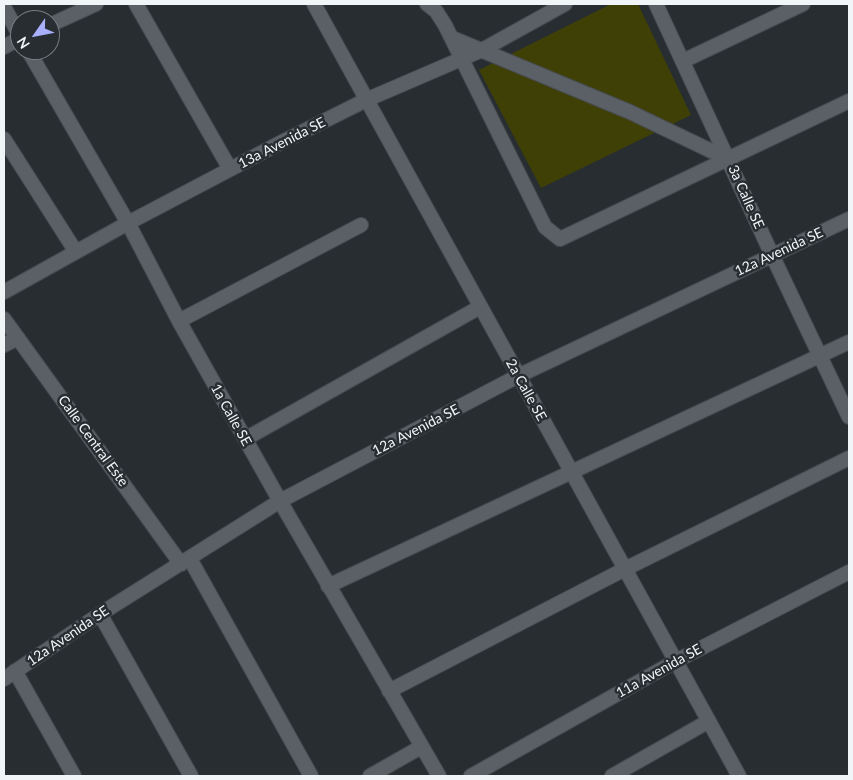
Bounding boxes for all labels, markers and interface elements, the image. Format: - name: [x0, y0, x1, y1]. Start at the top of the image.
- north arrow: [10, 10, 60, 60]
- text: N: [13, 34, 33, 52]
- street label: 13a Avenida SE: [236, 114, 328, 172]
- street label: 3a Calle SE: [724, 162, 768, 232]
- street label: 12a Avenida SE: [732, 224, 826, 280]
- street label: 2a Calle SE: [502, 356, 550, 424]
- street label: 1a Calle SE: [207, 381, 255, 449]
- street label: Calle Central Este: [54, 392, 132, 490]
- street label: 12a Avenida SE: [370, 401, 462, 459]
- street label: 12a Avenida SE: [24, 602, 112, 670]
- street label: 11a Avenida SE: [613, 641, 705, 701]

